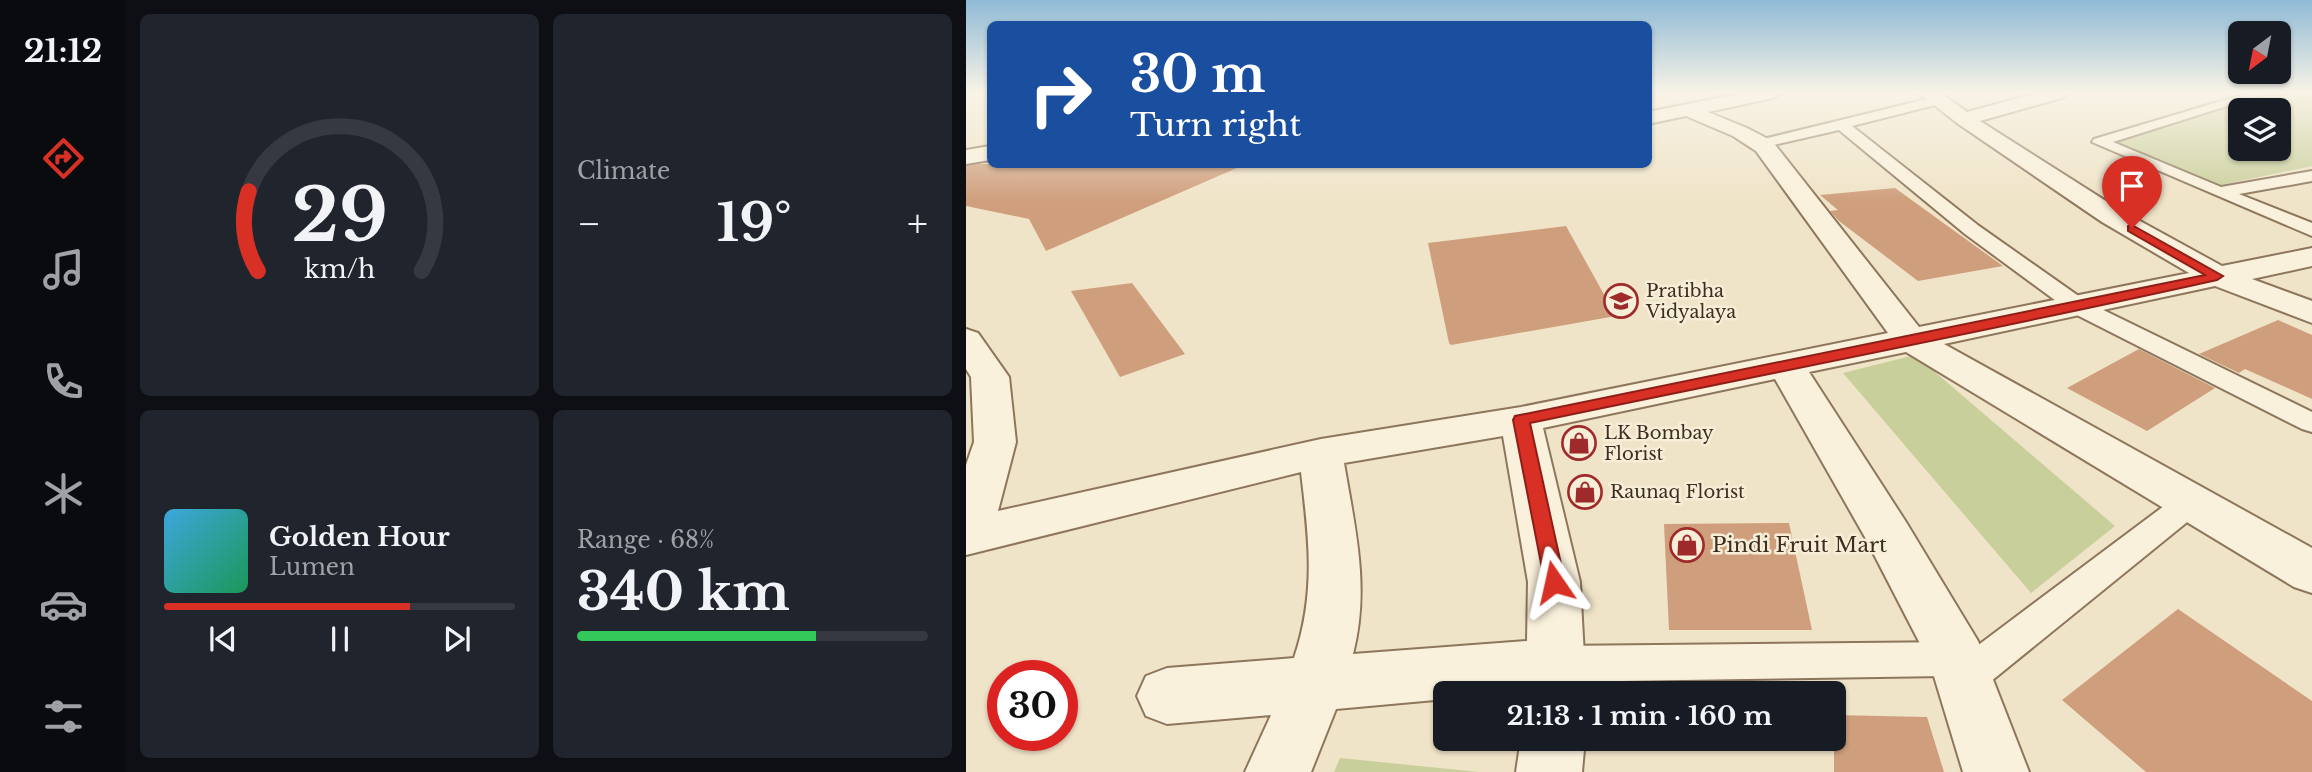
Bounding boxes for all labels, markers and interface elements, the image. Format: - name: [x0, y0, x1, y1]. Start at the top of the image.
- north arrow: [2228, 21, 2291, 84]
- map controls: [2228, 21, 2291, 161]
- text: 21:12: [24, 31, 102, 71]
- text: 30 m: [1130, 44, 1265, 105]
- icon: right: [1015, 49, 1106, 140]
- button: layers: [2228, 98, 2291, 161]
- text: Turn right: [1130, 105, 1301, 145]
- icon: directions: [39, 134, 88, 183]
- pin: [2102, 156, 2162, 228]
- text: Climate: [577, 157, 670, 185]
- icon: arrive: [2113, 167, 2151, 205]
- text: 29: [291, 170, 388, 261]
- text: 19°: [717, 191, 792, 255]
- text: −: [577, 200, 601, 247]
- text: +: [907, 200, 928, 247]
- icon: music: [39, 245, 88, 294]
- text: km/h: [304, 254, 375, 285]
- place label: Pratibha Vidyalaya: [1645, 280, 1736, 323]
- school or university icon: Pratibha Vidyalaya: [1602, 282, 1640, 320]
- icon: phone: [39, 357, 88, 406]
- place label: LK Bombay Florist: [1604, 422, 1714, 465]
- shop icon: LK Bombay Florist: [1560, 424, 1598, 462]
- icon: climate: [39, 469, 88, 518]
- shop icon: Raunaq Florist: [1566, 473, 1604, 511]
- place label: Raunaq Florist: [1610, 481, 1745, 503]
- text: Golden Hour: [269, 521, 450, 553]
- text: Range · 68%: [577, 526, 714, 554]
- shop icon: Pindi Fruit Mart: [1668, 526, 1706, 564]
- place label: Pindi Fruit Mart: [1712, 532, 1887, 558]
- position arrow: [1517, 545, 1591, 619]
- text: Lumen: [269, 553, 355, 581]
- text: 340 km: [577, 560, 790, 624]
- icon: car: [39, 580, 88, 629]
- icon: previous: [204, 620, 242, 658]
- icon: pause: [321, 620, 359, 658]
- icon: next: [438, 620, 476, 658]
- speed limit sign: 30: [987, 660, 1078, 751]
- icon: filters: [39, 692, 88, 741]
- text: 21:13 · 1 min · 160 m: [1507, 700, 1772, 732]

